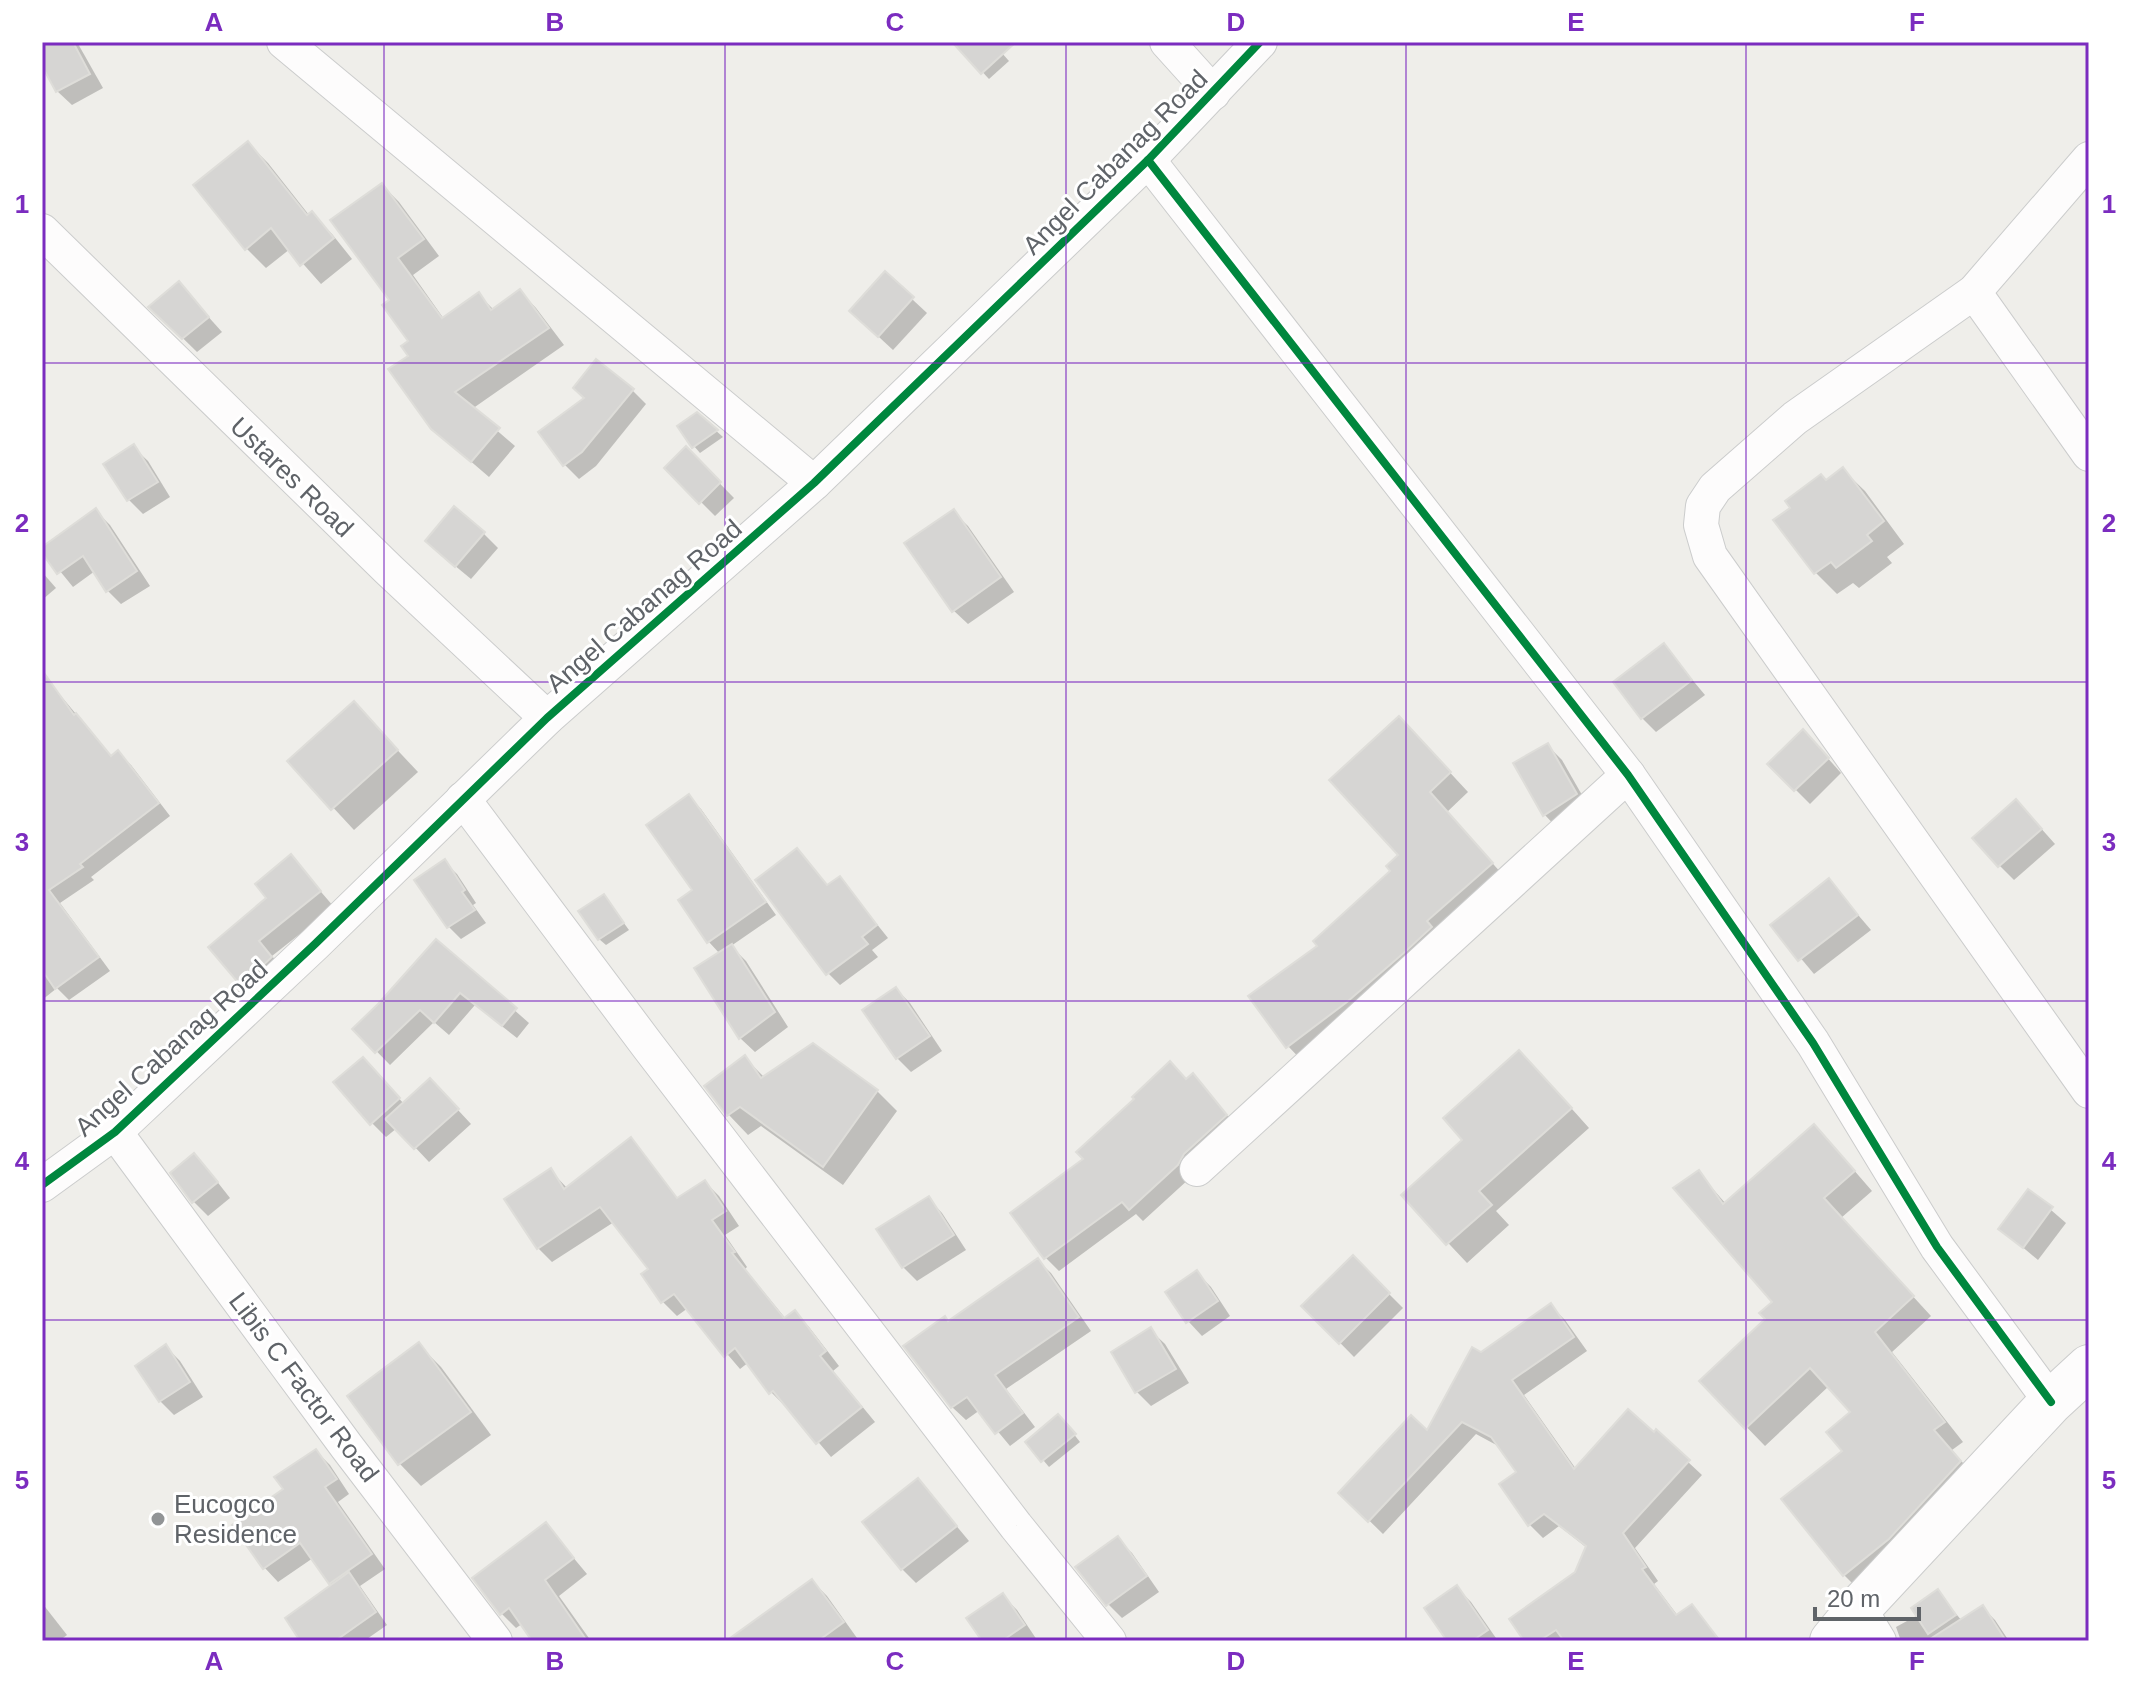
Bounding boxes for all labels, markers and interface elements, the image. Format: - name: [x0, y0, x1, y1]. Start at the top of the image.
- text: A: [205, 7, 224, 37]
- text: B: [546, 7, 564, 37]
- text: C: [886, 7, 905, 37]
- text: D: [1227, 7, 1245, 37]
- text: E: [1567, 7, 1585, 37]
- text: F: [1909, 7, 1925, 37]
- street label: Angel Cabanag Road: [1016, 63, 1214, 261]
- text: 1: [15, 189, 29, 219]
- text: 1: [2102, 189, 2116, 219]
- street label: Ustares Road: [224, 411, 360, 543]
- text: 2: [15, 508, 29, 538]
- text: 2: [2102, 508, 2116, 538]
- street label: Angel Cabanag Road: [540, 513, 748, 699]
- text: 3: [15, 827, 29, 857]
- text: 3: [2102, 827, 2116, 857]
- street label: Angel Cabanag Road: [69, 954, 273, 1142]
- text: 4: [15, 1146, 30, 1176]
- text: 4: [2102, 1146, 2117, 1176]
- street label: Libis C Factor Road: [223, 1286, 385, 1488]
- text: 5: [15, 1465, 29, 1495]
- text: 5: [2102, 1465, 2116, 1495]
- place label: Eucogco Residence: [174, 1489, 297, 1549]
- marker: Eucogco Residence: [149, 1510, 167, 1528]
- scale bar: [1815, 1571, 1919, 1621]
- text: 20 m: [1827, 1585, 1880, 1612]
- text: A: [205, 1646, 224, 1676]
- text: B: [546, 1646, 564, 1676]
- text: C: [886, 1646, 905, 1676]
- text: D: [1227, 1646, 1245, 1676]
- text: E: [1567, 1646, 1585, 1676]
- text: F: [1909, 1646, 1925, 1676]

